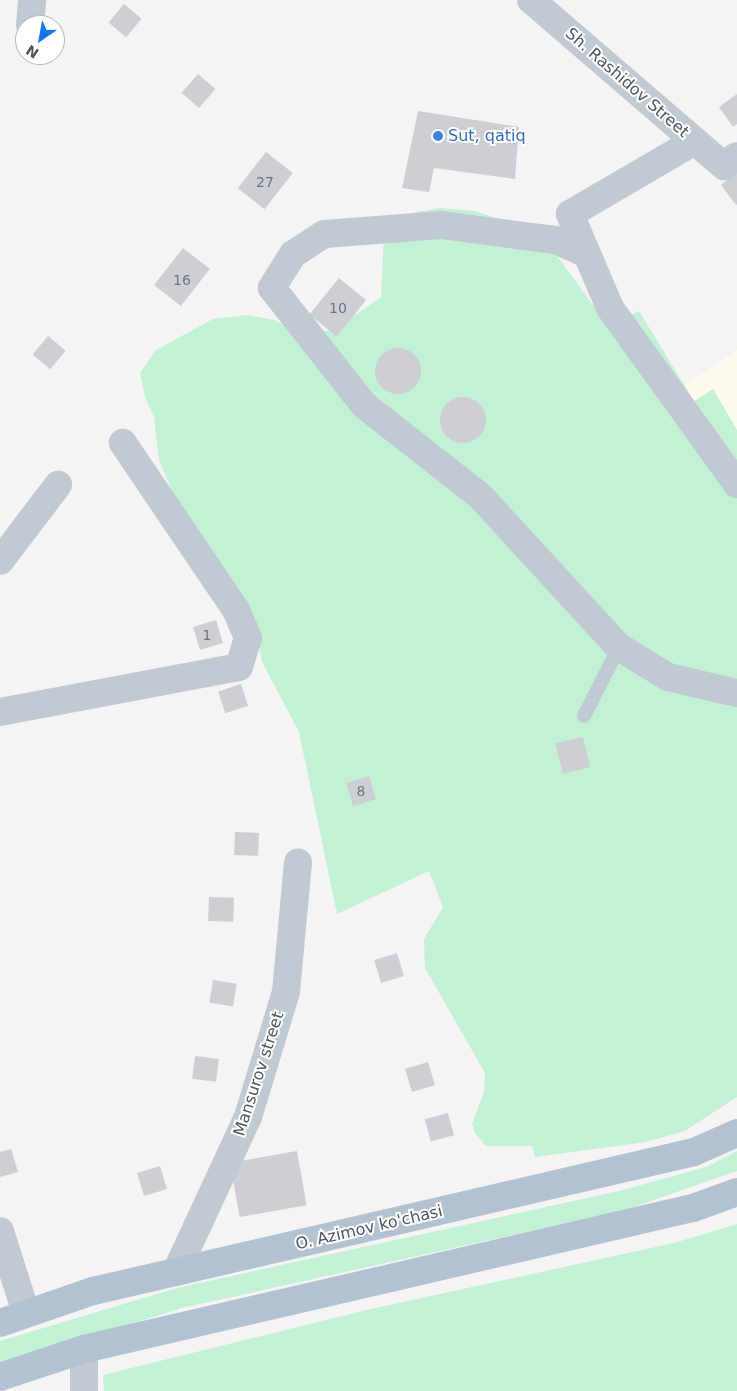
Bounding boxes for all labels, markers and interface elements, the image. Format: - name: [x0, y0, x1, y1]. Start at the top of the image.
- north arrow: [15, 15, 65, 65]
- street label: Sh. Rashidov Street: [561, 24, 693, 142]
- text: N: [23, 42, 42, 62]
- place label: Sut, qatiq: [448, 126, 526, 146]
- marker: Sut, qatiq: [432, 130, 444, 142]
- house number: 27: [256, 174, 274, 190]
- house number: 16: [173, 272, 191, 288]
- house number: 10: [329, 300, 347, 316]
- house number: 1: [203, 627, 211, 643]
- house number: 8: [357, 783, 365, 799]
- street label: Mansurov street: [230, 1009, 288, 1139]
- street label: O. Azimov ko'chasi: [294, 1202, 444, 1254]

